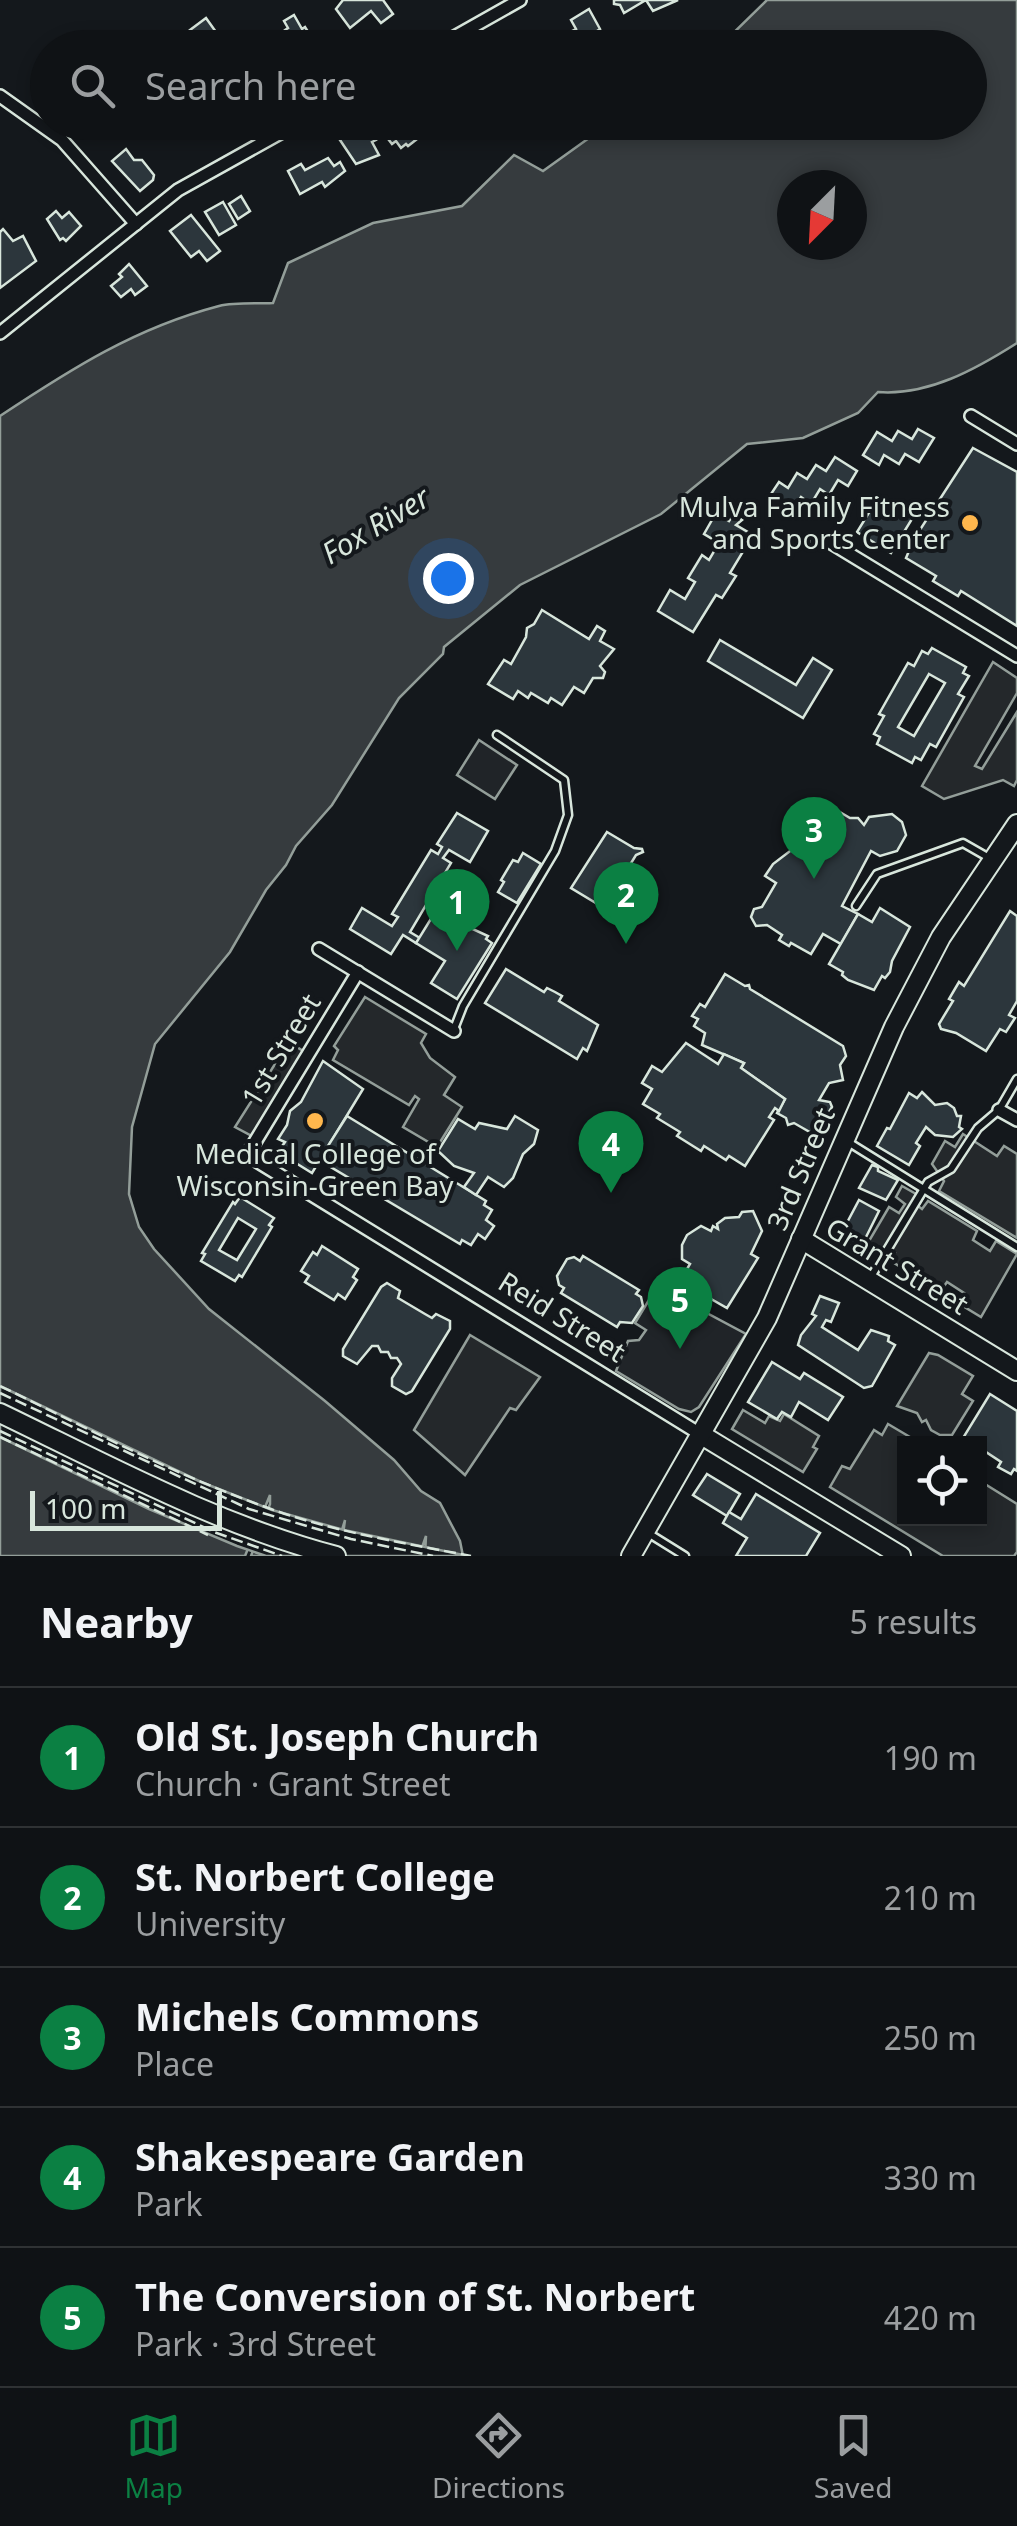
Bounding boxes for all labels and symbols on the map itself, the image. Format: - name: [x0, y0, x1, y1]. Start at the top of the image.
- north arrow: [777, 170, 867, 260]
- water label: Fox River: [314, 476, 438, 573]
- place label: Mulva Family Fitness and Sports Center: [679, 487, 950, 557]
- marker: Mulva Family Fitness and Sports Center: [959, 512, 981, 534]
- your location: [423, 553, 474, 604]
- pin: 3: [782, 796, 846, 879]
- pin: 2: [594, 862, 658, 944]
- pin: 1: [424, 868, 490, 951]
- street label: 1st Street: [232, 986, 329, 1113]
- street label: 3rd Street: [757, 1101, 843, 1236]
- marker: Medical College of Wisconsin-Green Bay: [304, 1110, 326, 1132]
- pin: 4: [578, 1110, 644, 1193]
- place label: Medical College of Wisconsin-Green Bay: [176, 1134, 454, 1204]
- street label: Grant Street: [819, 1208, 976, 1323]
- street label: Reid Street: [492, 1262, 633, 1370]
- pin: 5: [648, 1266, 712, 1349]
- scale bar: [30, 1486, 222, 1530]

